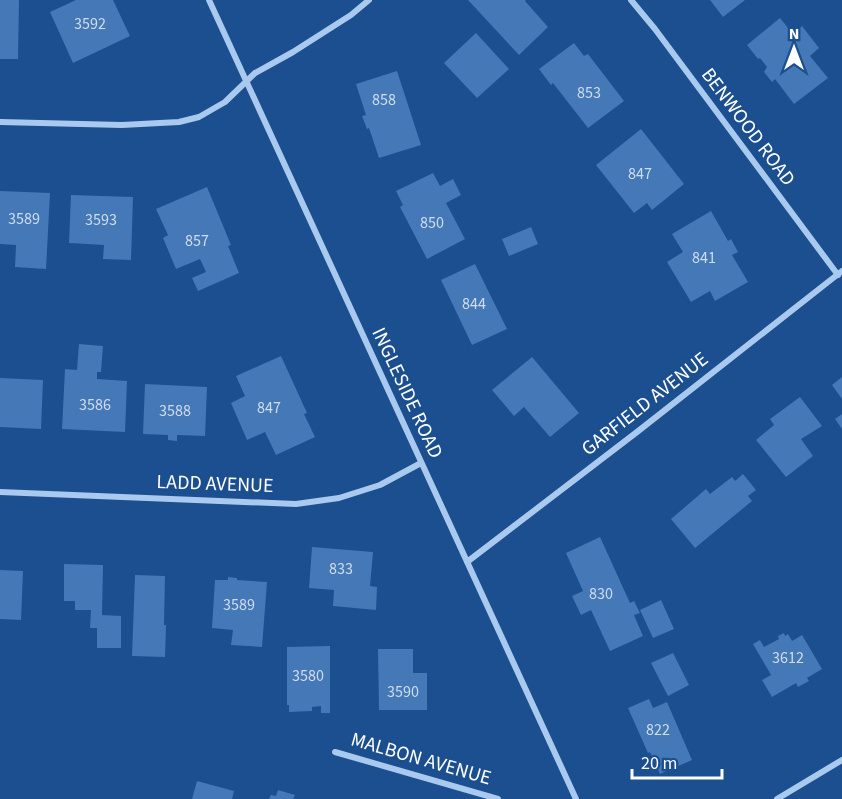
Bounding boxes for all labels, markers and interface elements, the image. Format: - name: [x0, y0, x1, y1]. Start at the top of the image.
- house number: 3592: [74, 13, 106, 35]
- north arrow: [764, 18, 824, 78]
- text: N: [789, 23, 799, 45]
- street label: BENWOOD ROAD: [694, 62, 802, 192]
- house number: 853: [577, 82, 601, 104]
- house number: 858: [372, 89, 396, 111]
- house number: 847: [628, 163, 652, 185]
- house number: 3589: [8, 208, 40, 230]
- house number: 3593: [85, 209, 117, 231]
- house number: 850: [420, 212, 444, 234]
- house number: 857: [185, 230, 209, 252]
- house number: 841: [692, 247, 716, 269]
- house number: 844: [462, 293, 486, 315]
- street label: INGLESIDE ROAD: [364, 323, 450, 463]
- street label: GARFIELD AVENUE: [576, 346, 714, 462]
- house number: 3586: [79, 394, 111, 416]
- house number: 847: [257, 397, 281, 419]
- house number: 3588: [159, 400, 191, 422]
- street label: LADD AVENUE: [156, 468, 274, 500]
- house number: 833: [329, 558, 353, 580]
- house number: 830: [589, 583, 613, 605]
- house number: 3589: [223, 594, 255, 616]
- house number: 3612: [772, 647, 804, 669]
- house number: 3580: [292, 665, 324, 687]
- house number: 3590: [387, 681, 419, 703]
- house number: 822: [646, 719, 670, 741]
- street label: MALBON AVENUE: [347, 726, 495, 792]
- scale bar: [632, 742, 722, 780]
- text: 20 m: [641, 751, 677, 776]

